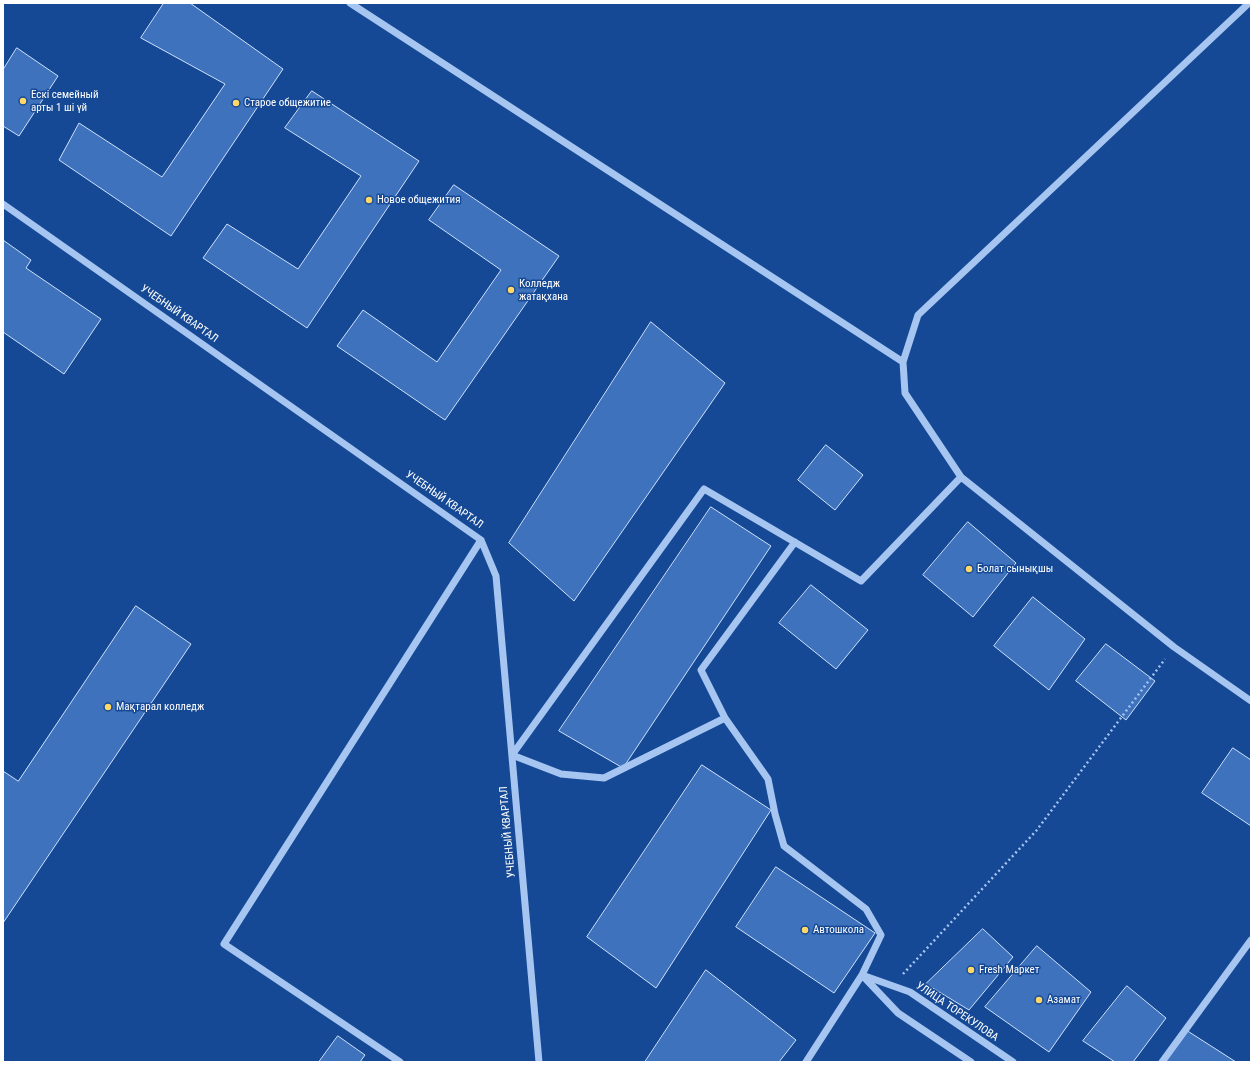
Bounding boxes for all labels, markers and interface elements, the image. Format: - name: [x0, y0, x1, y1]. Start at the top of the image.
- place label: Ескі семейный арты 1 ші үй: [31, 88, 99, 114]
- marker: Ескі семейный арты 1 ші үй: [18, 96, 28, 106]
- place label: Старое общежитие: [244, 96, 331, 110]
- marker: Старое общежитие: [231, 98, 241, 108]
- place label: Новое общежития: [377, 193, 460, 207]
- marker: Новое общежития: [364, 195, 374, 205]
- place label: Колледж жатақхана: [519, 277, 568, 303]
- street label: УЧЕБНЫЙ КВАРТАЛ: [138, 282, 220, 346]
- marker: Колледж жатақхана: [506, 285, 516, 295]
- street label: УЧЕБНЫЙ КВАРТАЛ: [403, 468, 485, 532]
- place label: Болат сынықшы: [977, 562, 1053, 576]
- marker: Болат сынықшы: [964, 564, 974, 574]
- place label: Мақтарал колледж: [116, 700, 204, 714]
- marker: Мақтарал колледж: [103, 702, 113, 712]
- street label: УЧЕБНЫЙ КВАРТАЛ: [497, 786, 519, 878]
- place label: Автошкола: [813, 923, 864, 937]
- marker: Автошкола: [800, 925, 810, 935]
- place label: Fresh Маркет: [979, 963, 1039, 977]
- marker: Fresh Маркет: [966, 965, 976, 975]
- street label: УЛИЦА ТОРЕКУЛОВА: [913, 979, 1001, 1045]
- place label: Азамат: [1047, 993, 1080, 1007]
- marker: Азамат: [1034, 995, 1044, 1005]

